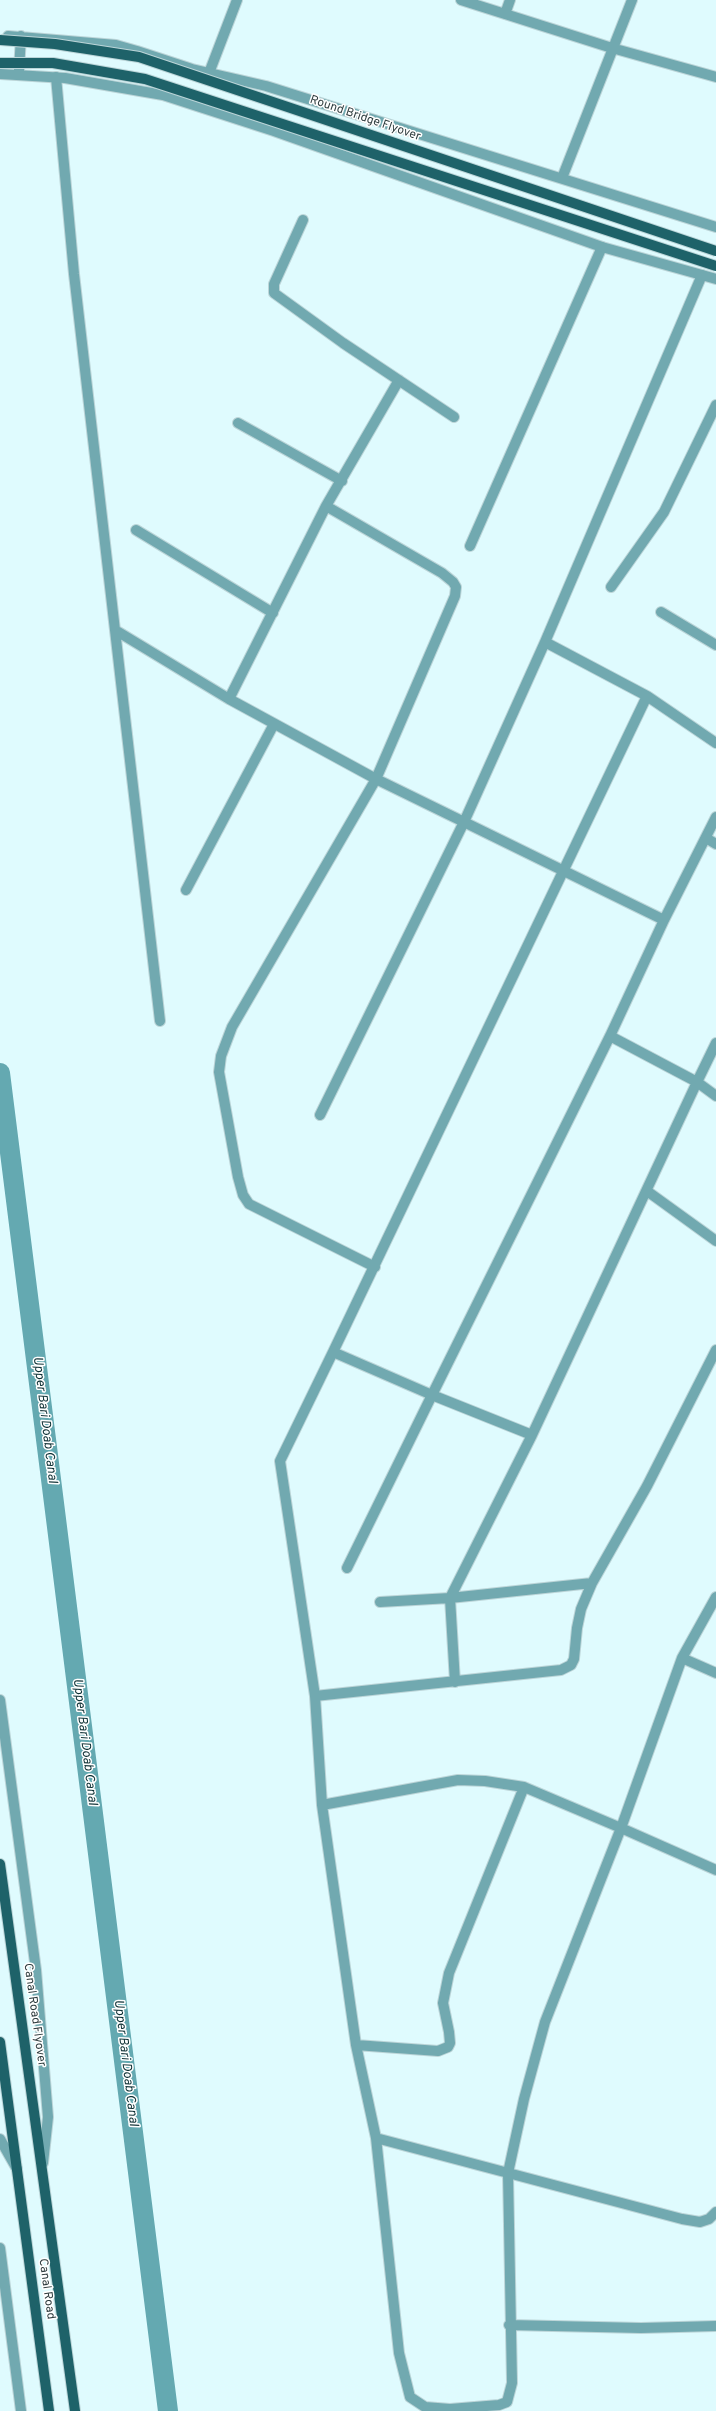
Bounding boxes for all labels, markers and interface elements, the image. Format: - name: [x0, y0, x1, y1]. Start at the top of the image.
- street label: Round Bridge Flyover: [308, 93, 422, 145]
- water label: Upper Bari Doab Canal: [28, 1356, 60, 1484]
- water label: Upper Bari Doab Canal: [68, 1678, 100, 1806]
- street label: Canal Road Flyover: [20, 1962, 48, 2068]
- water label: Upper Bari Doab Canal: [109, 1999, 141, 2127]
- street label: Canal Road: [35, 2258, 57, 2320]

